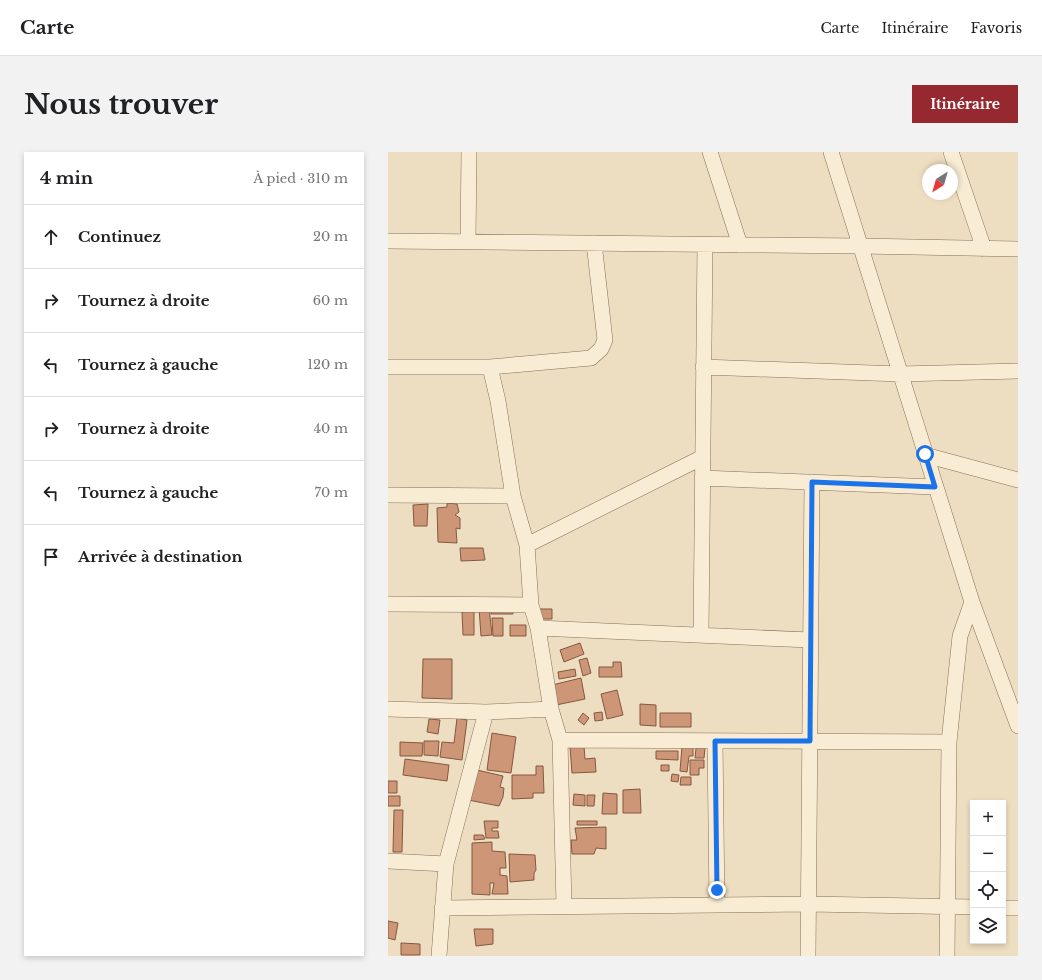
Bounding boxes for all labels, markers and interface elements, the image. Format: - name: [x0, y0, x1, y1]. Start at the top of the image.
- text: Carte: [20, 16, 74, 39]
- text: Carte: [820, 19, 859, 37]
- text: Itinéraire: [881, 19, 948, 37]
- text: Favoris: [970, 19, 1022, 37]
- button: Itinéraire: [912, 85, 1018, 123]
- text: Nous trouver: [24, 87, 218, 122]
- north arrow: [922, 164, 958, 200]
- text: 4 min: [40, 168, 93, 189]
- text: À pied · 310 m: [253, 170, 348, 187]
- icon: ahead: [40, 226, 62, 248]
- text: Continuez: [78, 227, 161, 246]
- text: 20 m: [313, 228, 348, 245]
- icon: right: [40, 290, 62, 312]
- text: Tournez à droite: [78, 291, 210, 310]
- text: 60 m: [313, 292, 348, 309]
- icon: left: [40, 354, 62, 376]
- text: Tournez à gauche: [78, 355, 218, 374]
- text: 120 m: [307, 356, 348, 373]
- icon: right: [40, 418, 62, 440]
- text: Tournez à droite: [78, 419, 210, 438]
- text: 40 m: [313, 420, 348, 437]
- route start: [916, 445, 934, 463]
- icon: left: [40, 482, 62, 504]
- text: Tournez à gauche: [78, 483, 218, 502]
- text: 70 m: [315, 484, 348, 501]
- icon: arrive: [40, 546, 62, 568]
- text: Arrivée à destination: [78, 547, 242, 566]
- map controls: [970, 800, 1006, 944]
- button: +: [970, 800, 1006, 836]
- button: −: [970, 836, 1006, 872]
- button: locate: [970, 872, 1006, 908]
- route end: [708, 881, 726, 899]
- button: layers: [970, 908, 1006, 944]

